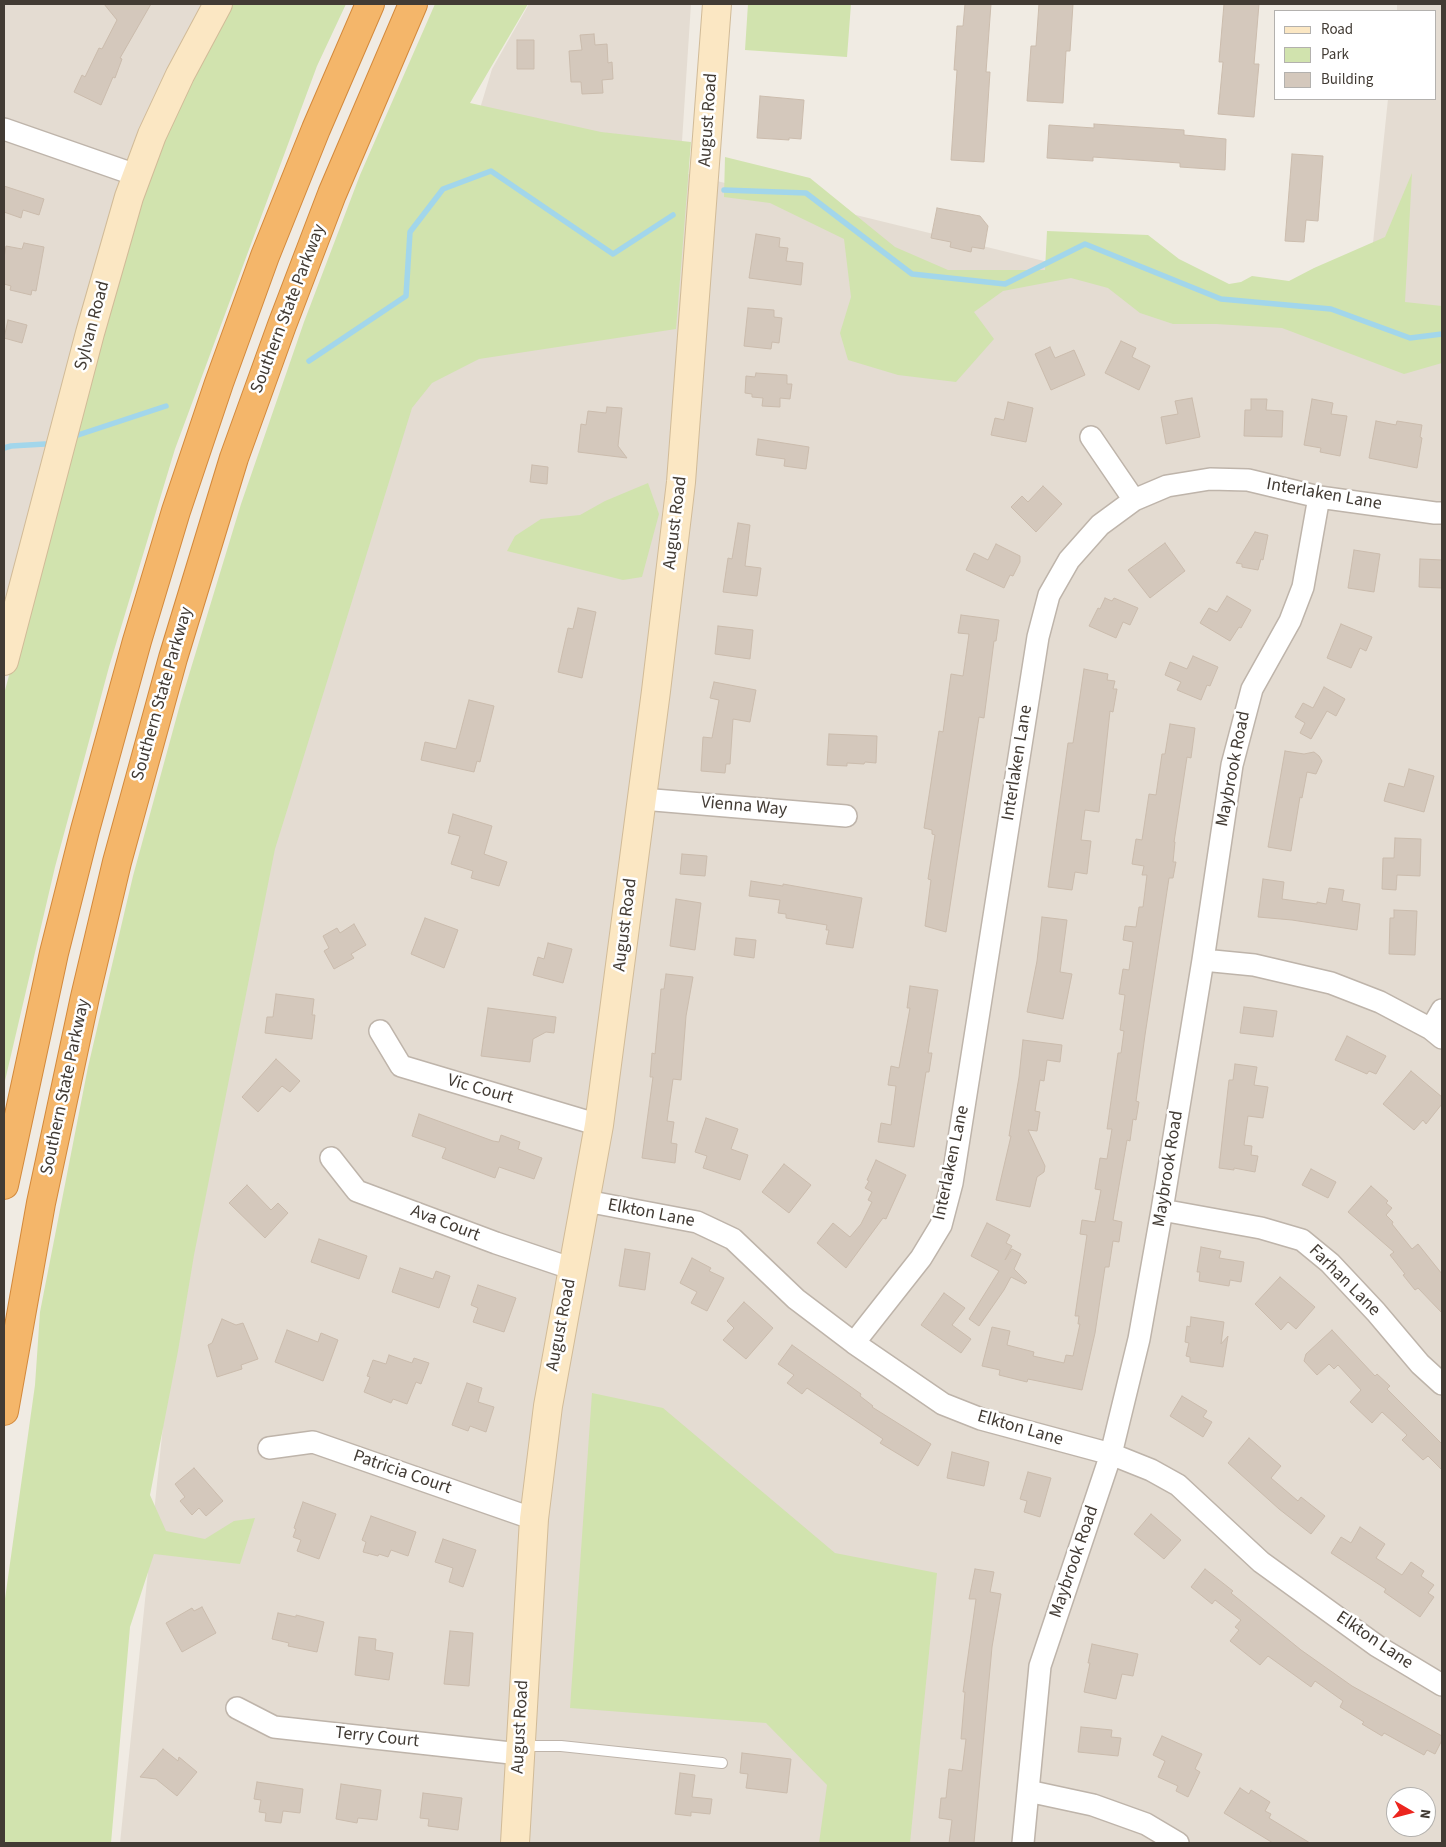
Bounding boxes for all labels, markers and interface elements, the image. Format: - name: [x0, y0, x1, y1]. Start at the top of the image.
- legend: [1274, 10, 1436, 100]
- text: Road: [1321, 19, 1353, 40]
- text: Park: [1321, 44, 1349, 65]
- text: Building: [1321, 69, 1373, 90]
- street label: August Road: [695, 72, 723, 168]
- street label: Southern State Parkway: [247, 221, 331, 397]
- street label: Sylvan Road: [71, 279, 115, 373]
- street label: Interlaken Lane: [1265, 474, 1383, 516]
- street label: August Road: [660, 475, 692, 571]
- street label: Southern State Parkway: [128, 605, 198, 783]
- street label: Interlaken Lane: [998, 704, 1038, 822]
- street label: Maybrook Road: [1212, 709, 1256, 829]
- street label: Vienna Way: [700, 792, 788, 822]
- street label: August Road: [610, 877, 642, 973]
- street label: Southern State Parkway: [37, 997, 95, 1177]
- street label: Vic Court: [445, 1070, 515, 1110]
- street label: Interlaken Lane: [929, 1104, 975, 1222]
- street label: Maybrook Road: [1149, 1109, 1189, 1229]
- street label: Elkton Lane: [606, 1195, 696, 1233]
- street label: Ava Court: [407, 1201, 483, 1247]
- street label: Farhan Lane: [1304, 1241, 1384, 1321]
- street label: August Road: [542, 1277, 582, 1373]
- street label: Elkton Lane: [975, 1406, 1065, 1452]
- street label: Patricia Court: [350, 1446, 454, 1500]
- street label: Maybrook Road: [1046, 1503, 1104, 1621]
- street label: Elkton Lane: [1331, 1607, 1417, 1675]
- street label: August Road: [508, 1680, 534, 1774]
- street label: Terry Court: [334, 1723, 420, 1753]
- north arrow: [1386, 1787, 1436, 1837]
- text: N: [1414, 1808, 1435, 1820]

